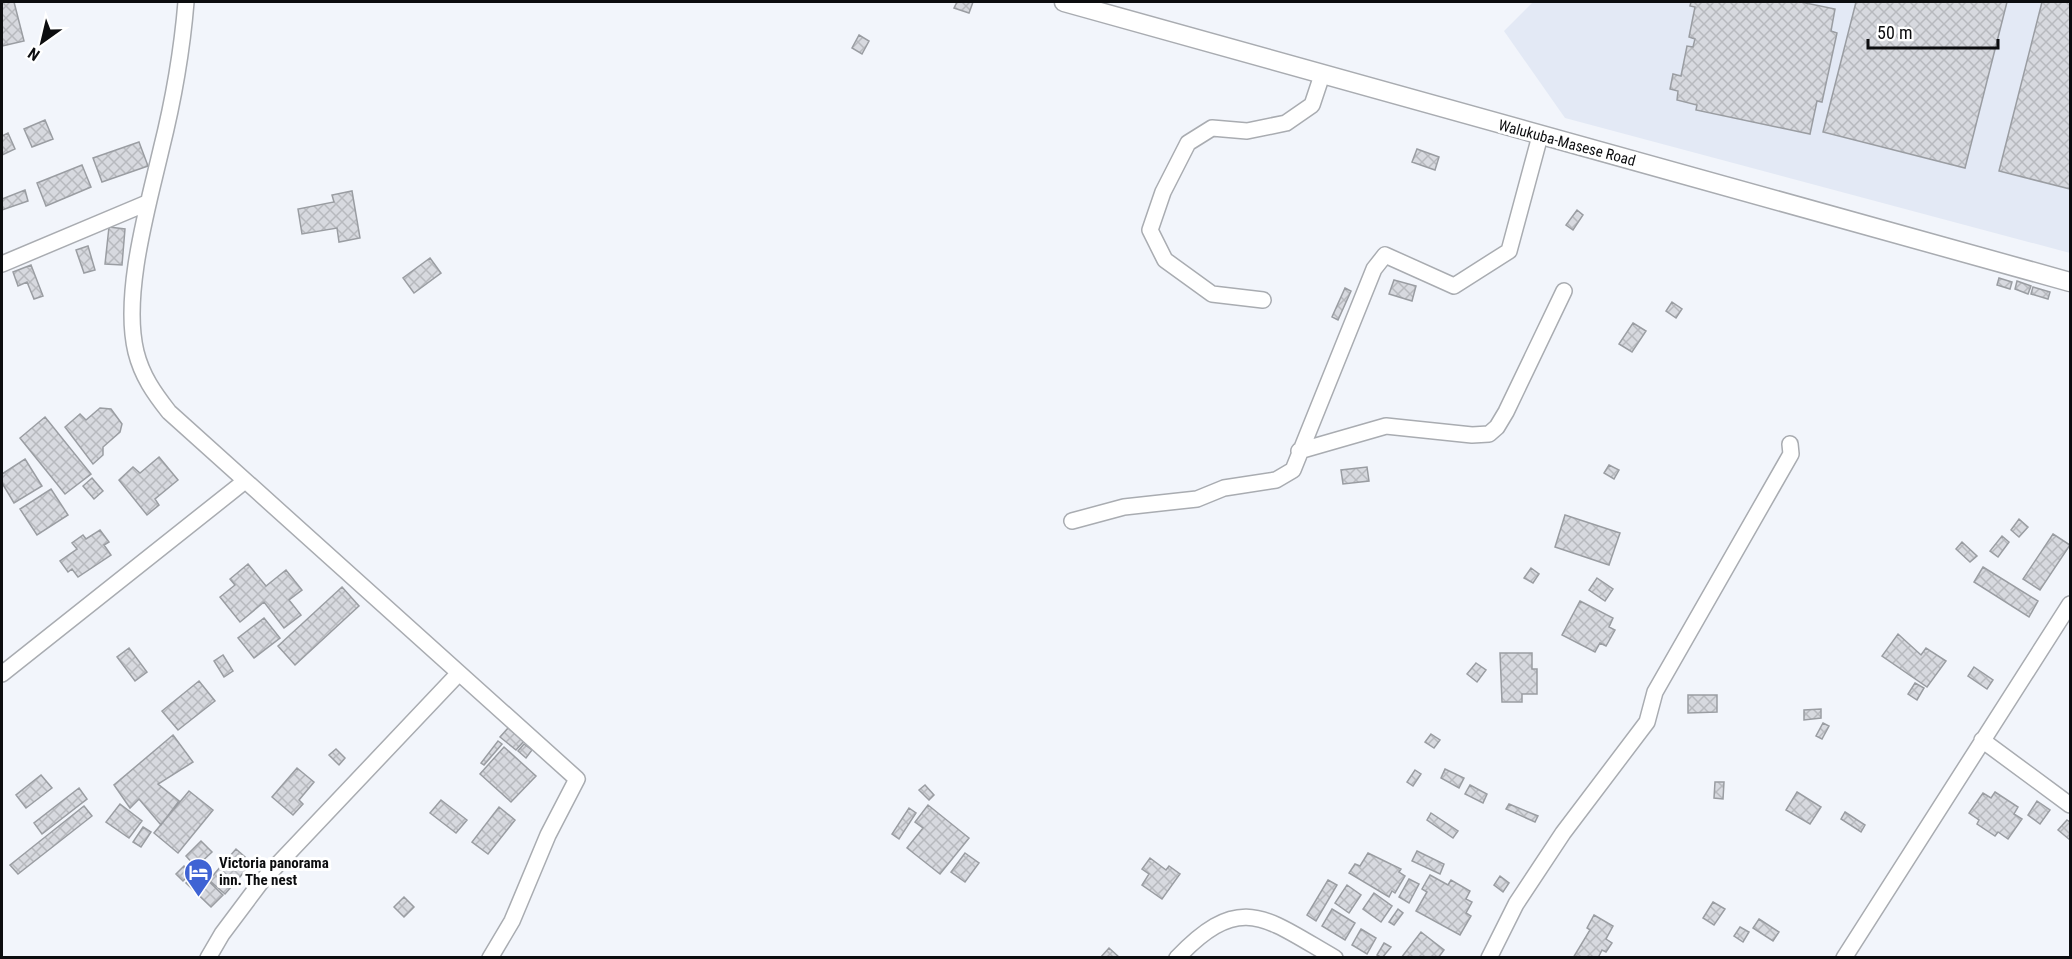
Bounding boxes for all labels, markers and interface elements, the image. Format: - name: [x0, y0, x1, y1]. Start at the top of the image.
- north arrow: [12, 12, 72, 72]
- scale bar: [1868, 12, 1998, 50]
- text: 50 m: [1877, 22, 1912, 43]
- text: N: [25, 43, 43, 65]
- street label: Walukuba-Masese Road: [1496, 116, 1638, 170]
- place label: Victoria panorama inn. The nest: [219, 854, 329, 889]
- hotel icon: Victoria panorama inn. The nest: [182, 856, 214, 898]

